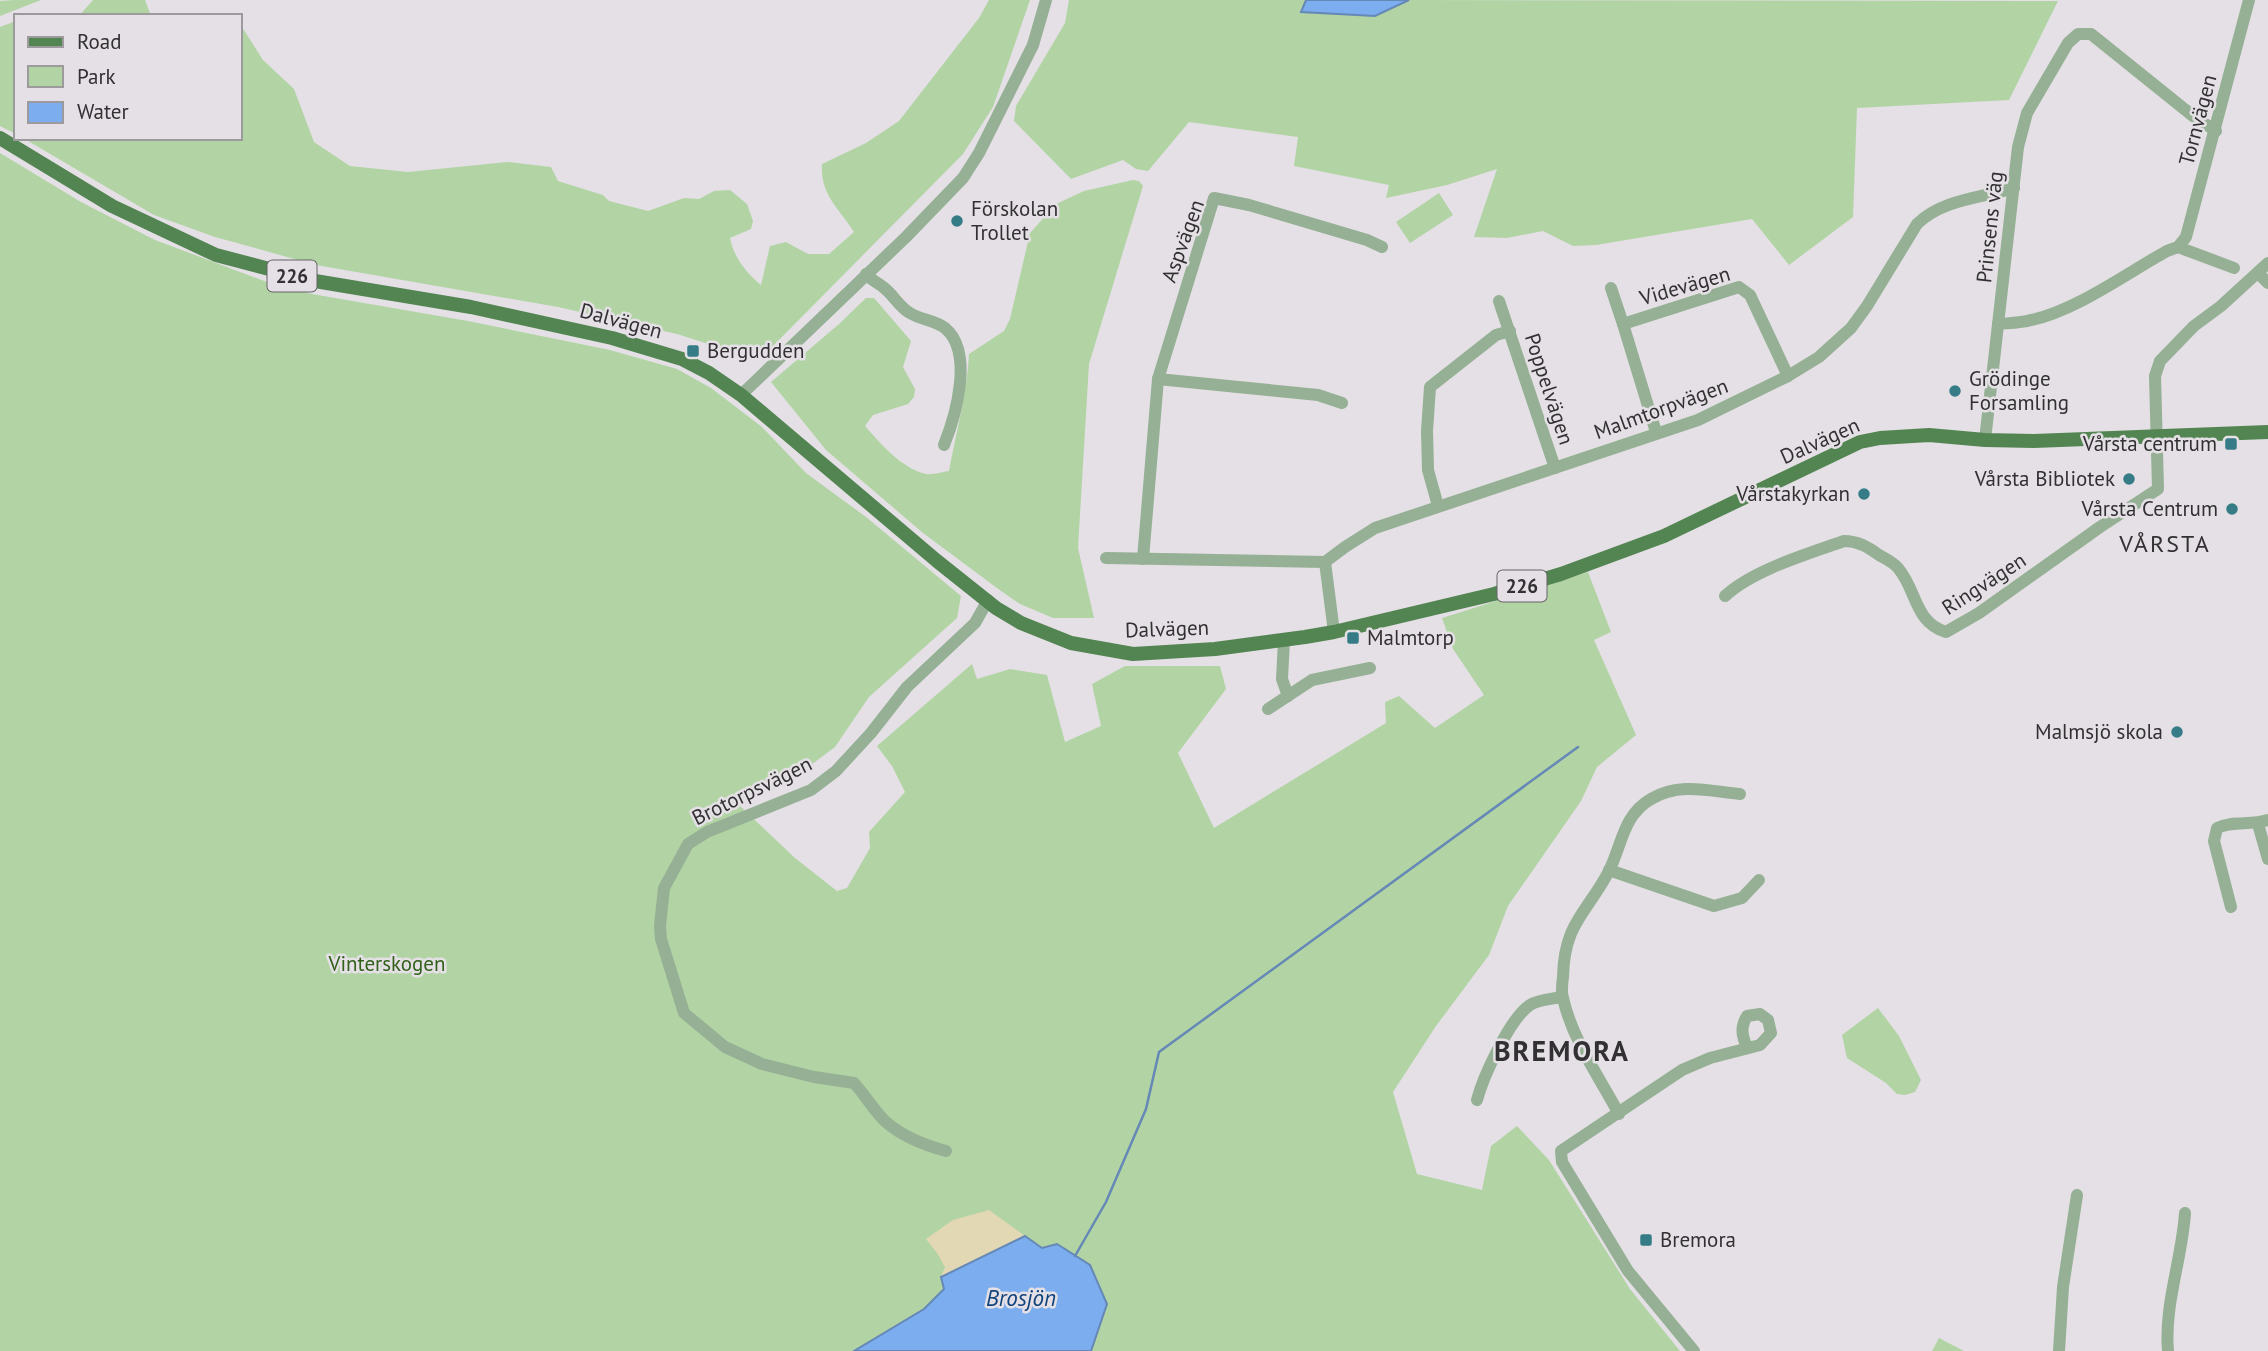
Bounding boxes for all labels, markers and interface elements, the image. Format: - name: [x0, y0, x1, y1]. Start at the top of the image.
- legend: [14, 14, 242, 140]
- text: Road: [77, 28, 121, 55]
- text: Park: [77, 63, 116, 90]
- street label: Tornvägen: [2172, 72, 2223, 168]
- text: Water: [77, 98, 129, 125]
- street label: Prinsens väg: [1970, 170, 2009, 284]
- place label: Förskolan Trollet: [971, 195, 1058, 246]
- street label: Aspvägen: [1155, 196, 1210, 286]
- marker: Förskolan Trollet: [949, 213, 965, 229]
- road number: 226: [268, 260, 316, 292]
- street label: Videvägen: [1635, 260, 1733, 312]
- street label: Dalvägen: [577, 297, 665, 344]
- street label: Poppelvägen: [1519, 330, 1580, 448]
- place label: Bergudden: [707, 337, 804, 364]
- marker: Bergudden: [685, 343, 701, 359]
- place label: Grödinge Forsamling: [1969, 365, 2069, 416]
- street label: Malmtorpvägen: [1590, 372, 1731, 445]
- marker: Grödinge Forsamling: [1947, 383, 1963, 399]
- street label: Dalvägen: [1776, 411, 1864, 470]
- place label: Vårsta centrum: [2082, 430, 2217, 457]
- marker: Vårsta centrum: [2223, 436, 2239, 452]
- place label: Vårsta Bibliotek: [1974, 465, 2115, 492]
- marker: Vårsta Bibliotek: [2121, 471, 2137, 487]
- place label: Vårstakyrkan: [1735, 480, 1850, 507]
- marker: Vårstakyrkan: [1856, 486, 1872, 502]
- place label: Vårsta Centrum: [2080, 495, 2218, 522]
- marker: Vårsta Centrum: [2224, 501, 2240, 517]
- district label: VÅRSTA: [2118, 528, 2211, 559]
- street label: Ringvägen: [1937, 546, 2031, 621]
- road number: 226: [1498, 570, 1546, 601]
- street label: Dalvägen: [1124, 614, 1210, 643]
- place label: Malmtorp: [1367, 624, 1454, 651]
- marker: Malmtorp: [1345, 630, 1361, 646]
- place label: Malmsjö skola: [2035, 718, 2163, 745]
- marker: Malmsjö skola: [2169, 724, 2185, 740]
- street label: Brotorpsvägen: [687, 750, 816, 831]
- park label: Vinterskogen: [327, 950, 446, 977]
- district label: BREMORA: [1494, 1032, 1630, 1069]
- place label: Bremora: [1660, 1226, 1736, 1253]
- marker: Bremora: [1638, 1232, 1654, 1248]
- water label: Brosjön: [986, 1283, 1056, 1312]

